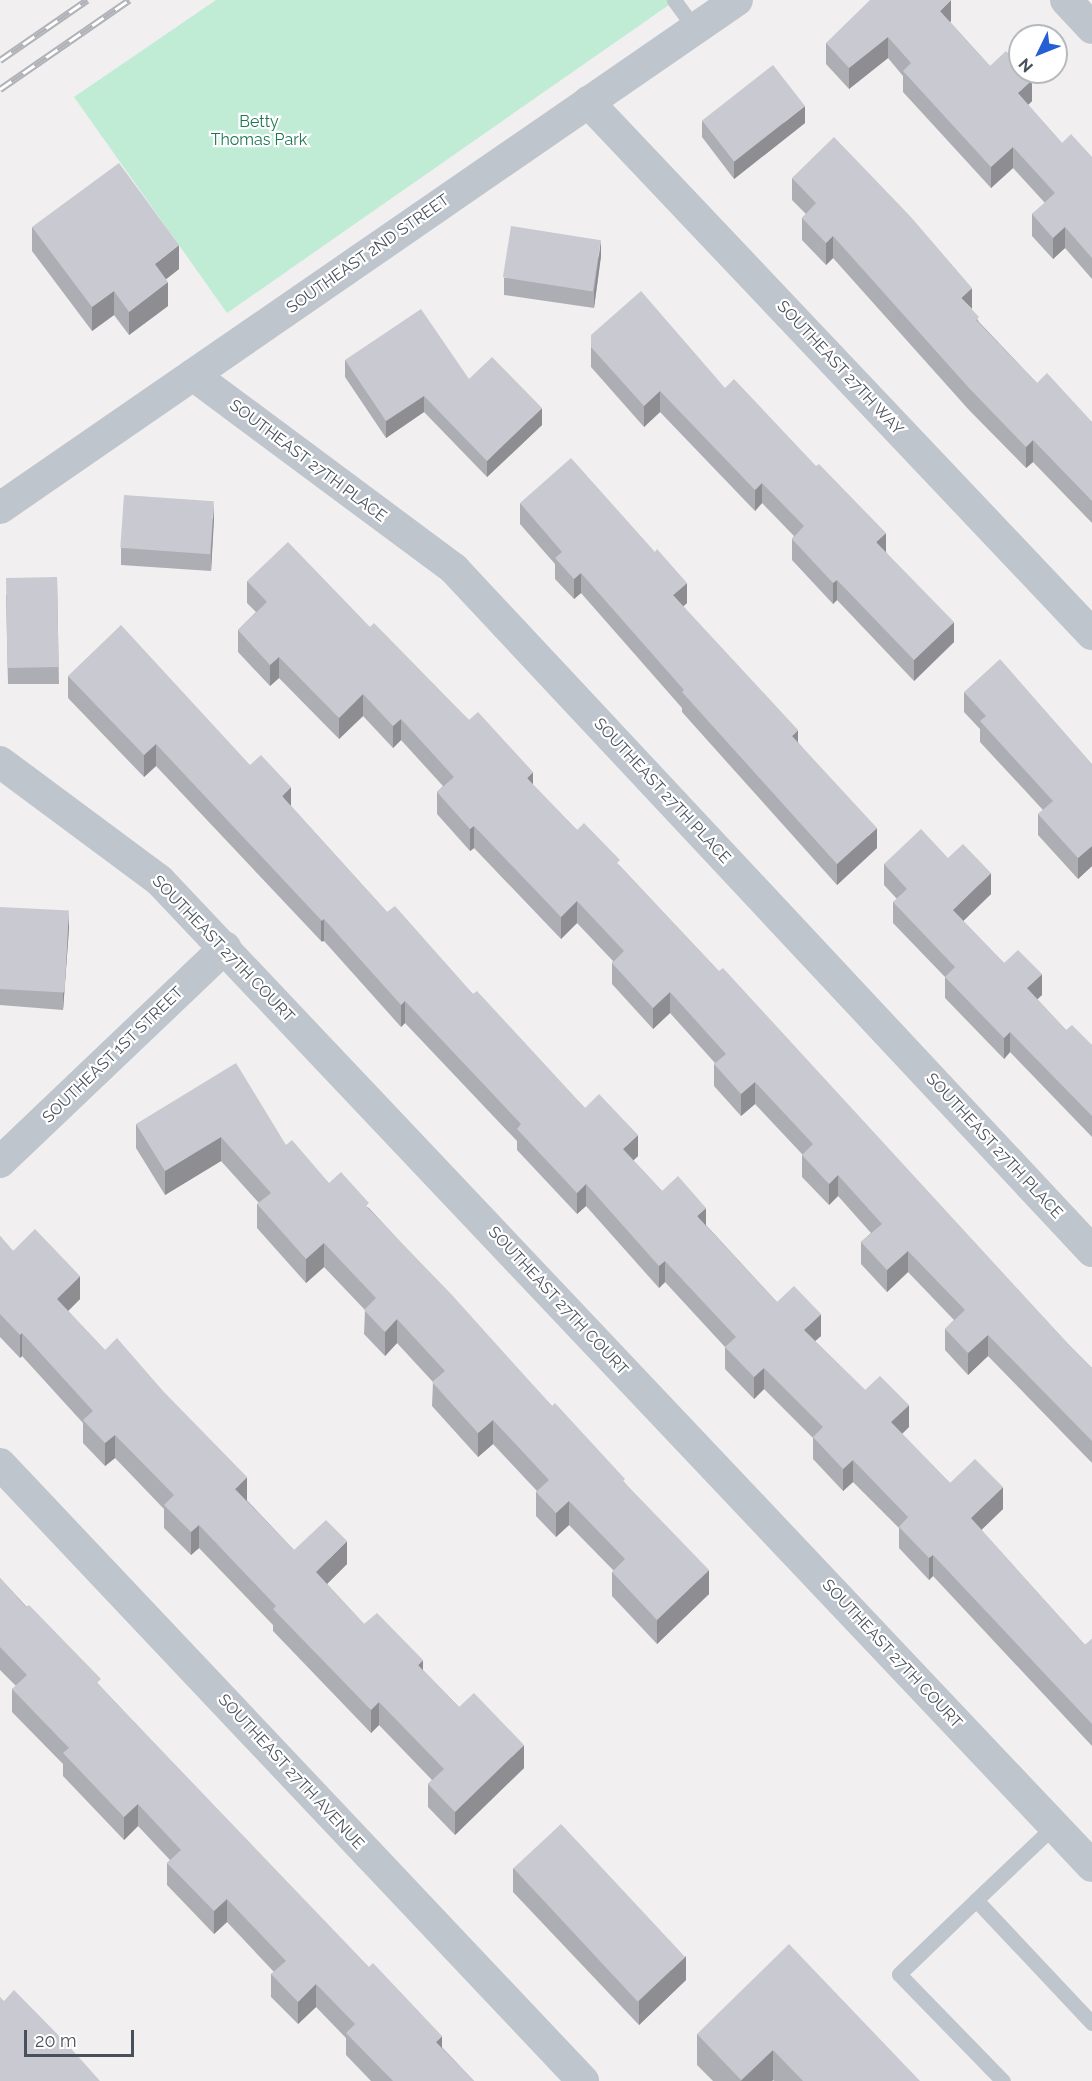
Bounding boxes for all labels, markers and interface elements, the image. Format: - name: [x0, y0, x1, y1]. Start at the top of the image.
- north arrow: [1008, 24, 1068, 84]
- text: N: [1015, 54, 1037, 76]
- park label: Betty Thomas Park: [211, 112, 307, 150]
- street label: SOUTHEAST 2ND STREET: [283, 190, 453, 318]
- street label: SOUTHEAST 27TH WAY: [772, 297, 908, 439]
- street label: SOUTHEAST 27TH PLACE: [226, 396, 390, 526]
- street label: SOUTHEAST 27TH PLACE: [589, 714, 735, 868]
- street label: SOUTHEAST 27TH COURT: [148, 872, 298, 1026]
- street label: SOUTHEAST 1ST STREET: [38, 983, 188, 1127]
- street label: SOUTHEAST 27TH PLACE: [921, 1069, 1067, 1223]
- street label: SOUTHEAST 27TH COURT: [484, 1223, 632, 1379]
- street label: SOUTHEAST 27TH COURT: [818, 1576, 966, 1732]
- street label: SOUTHEAST 27TH AVENUE: [214, 1690, 368, 1854]
- scale bar: [27, 2018, 136, 2056]
- text: 20 m: [35, 2030, 77, 2051]

